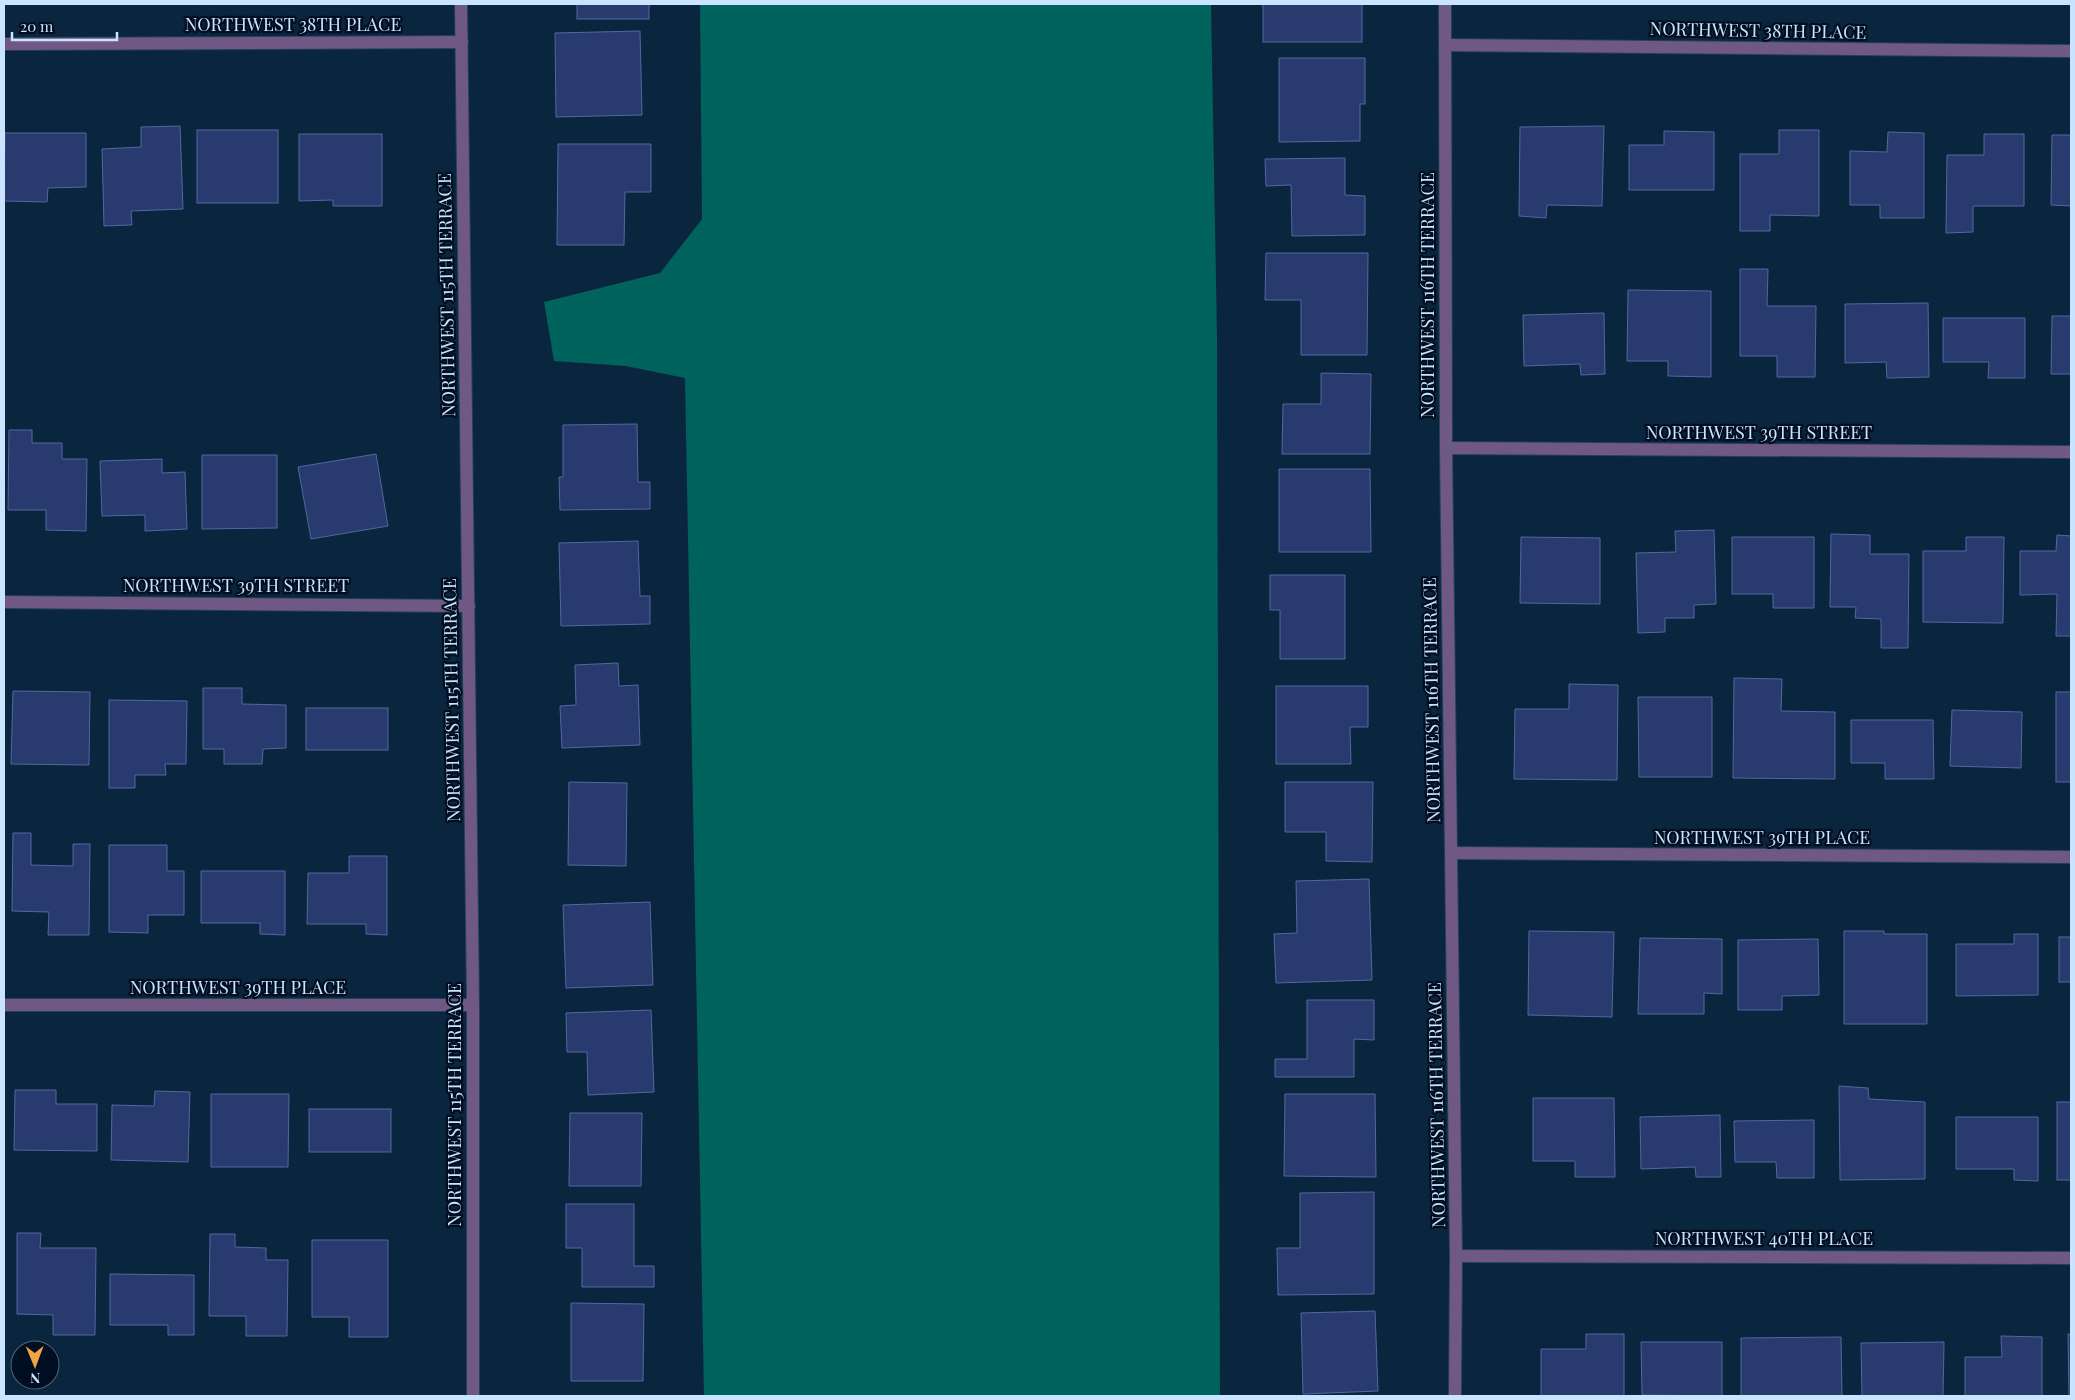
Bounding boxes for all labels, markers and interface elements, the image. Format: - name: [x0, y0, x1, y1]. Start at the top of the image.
- scale bar: [12, 10, 118, 42]
- street label: NORTHWEST 38TH PLACE: [185, 12, 401, 36]
- text: 20 m: [20, 16, 54, 36]
- street label: NORTHWEST 38TH PLACE: [1649, 16, 1867, 44]
- street label: NORTHWEST 116TH TERRACE: [1415, 172, 1439, 418]
- street label: NORTHWEST 115TH TERRACE: [432, 173, 460, 417]
- street label: NORTHWEST 39TH STREET: [1646, 420, 1872, 444]
- street label: NORTHWEST 39TH STREET: [123, 573, 349, 597]
- street label: NORTHWEST 116TH TERRACE: [1417, 577, 1445, 823]
- street label: NORTHWEST 115TH TERRACE: [437, 578, 465, 822]
- street label: NORTHWEST 39TH PLACE: [1654, 825, 1870, 849]
- street label: NORTHWEST 39TH PLACE: [130, 975, 346, 999]
- street label: NORTHWEST 116TH TERRACE: [1422, 982, 1450, 1228]
- street label: NORTHWEST 115TH TERRACE: [442, 983, 466, 1227]
- street label: NORTHWEST 40TH PLACE: [1655, 1226, 1873, 1250]
- north arrow: [10, 1340, 60, 1390]
- text: N: [30, 1369, 40, 1388]

